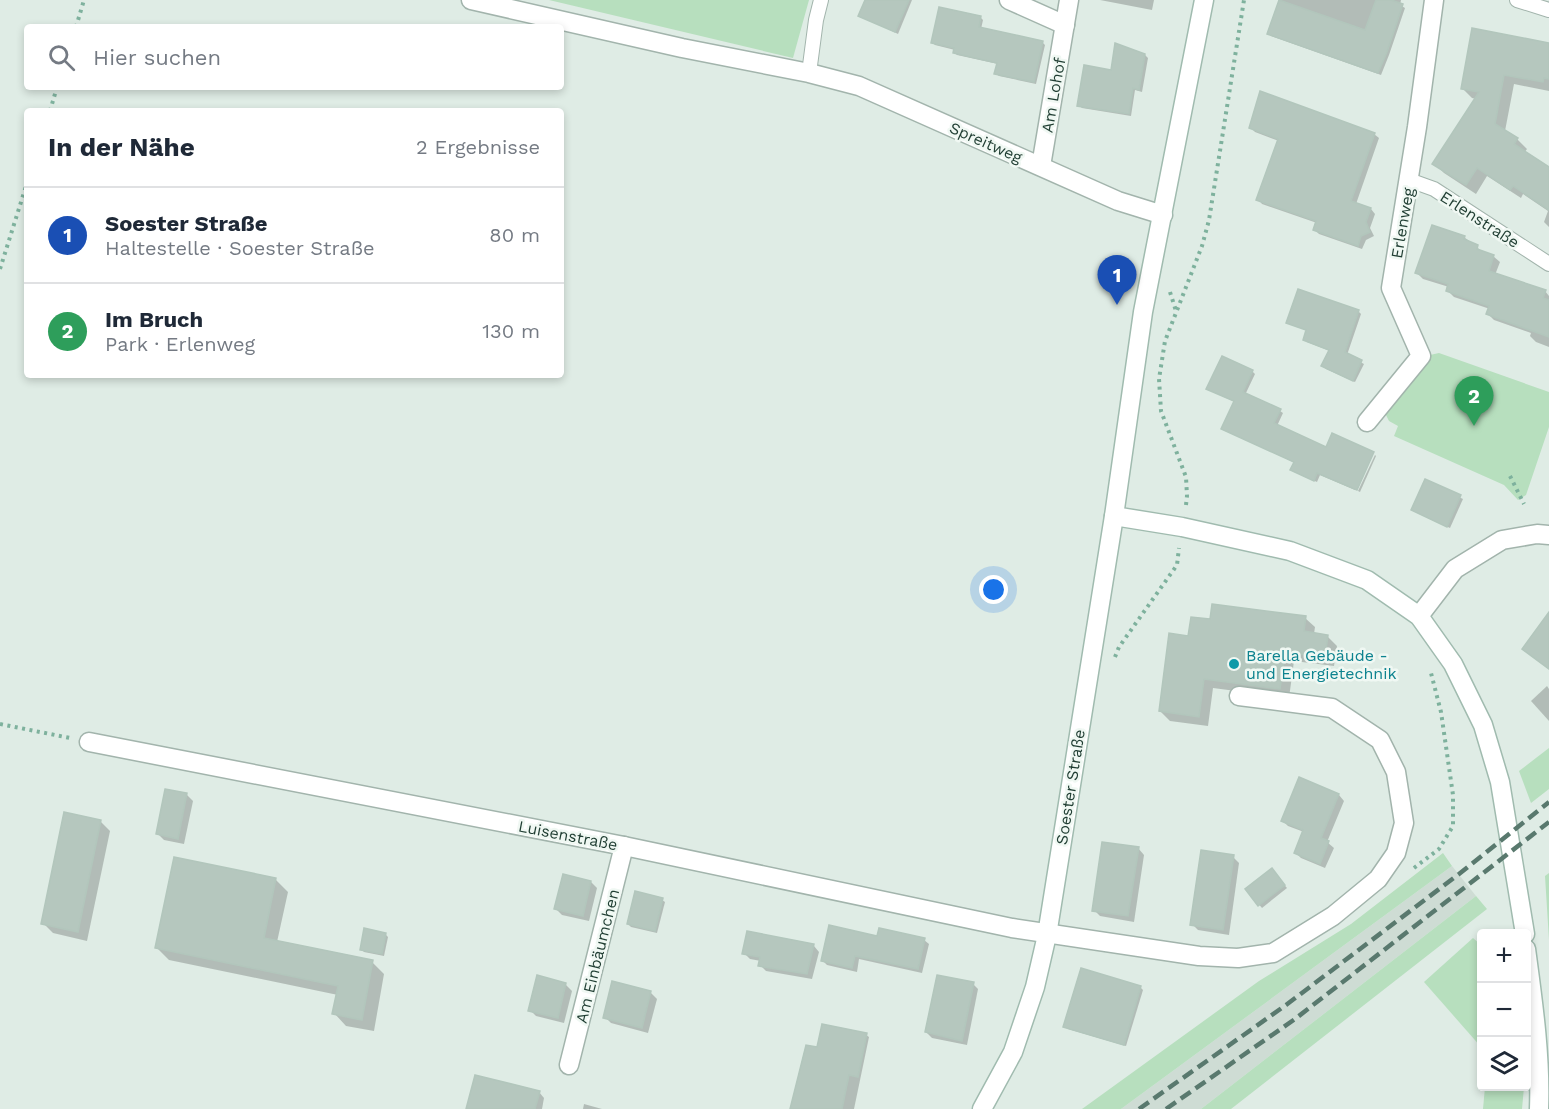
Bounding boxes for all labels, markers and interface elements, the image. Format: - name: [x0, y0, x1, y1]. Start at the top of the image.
- search box: [24, 24, 564, 90]
- icon: search: [45, 41, 78, 74]
- text: Hier suchen: [93, 45, 221, 70]
- street label: Am Lohof: [1038, 55, 1070, 134]
- street label: Spreitweg: [947, 118, 1026, 167]
- text: In der Nähe: [48, 132, 195, 162]
- text: 2 Ergebnisse: [416, 135, 540, 159]
- street label: Erlenweg: [1387, 186, 1418, 260]
- street label: Erlenstraße: [1437, 187, 1523, 252]
- text: Soester Straße: [105, 211, 267, 236]
- text: 1: [63, 223, 72, 247]
- text: 80 m: [489, 223, 540, 247]
- text: Haltestelle · Soester Straße: [105, 236, 375, 260]
- pin: 1: [1098, 256, 1136, 305]
- text: Im Bruch: [105, 307, 203, 332]
- text: 2: [62, 319, 73, 343]
- text: 130 m: [482, 319, 540, 343]
- text: Park · Erlenweg: [105, 332, 255, 356]
- pin: 2: [1454, 376, 1494, 426]
- your location: [979, 575, 1008, 604]
- place label: Barella Gebäude - und Energietechnik: [1246, 646, 1397, 683]
- marker: Barella Gebäude - und Energietechnik: [1227, 657, 1241, 671]
- street label: Soester Straße: [1052, 728, 1089, 846]
- street label: Luisenstraße: [517, 817, 619, 854]
- street label: Am Einbäumchen: [572, 887, 623, 1025]
- map controls: [1477, 929, 1531, 1091]
- button: +: [1477, 929, 1531, 983]
- button: −: [1477, 983, 1531, 1037]
- button: layers: [1477, 1037, 1531, 1091]

